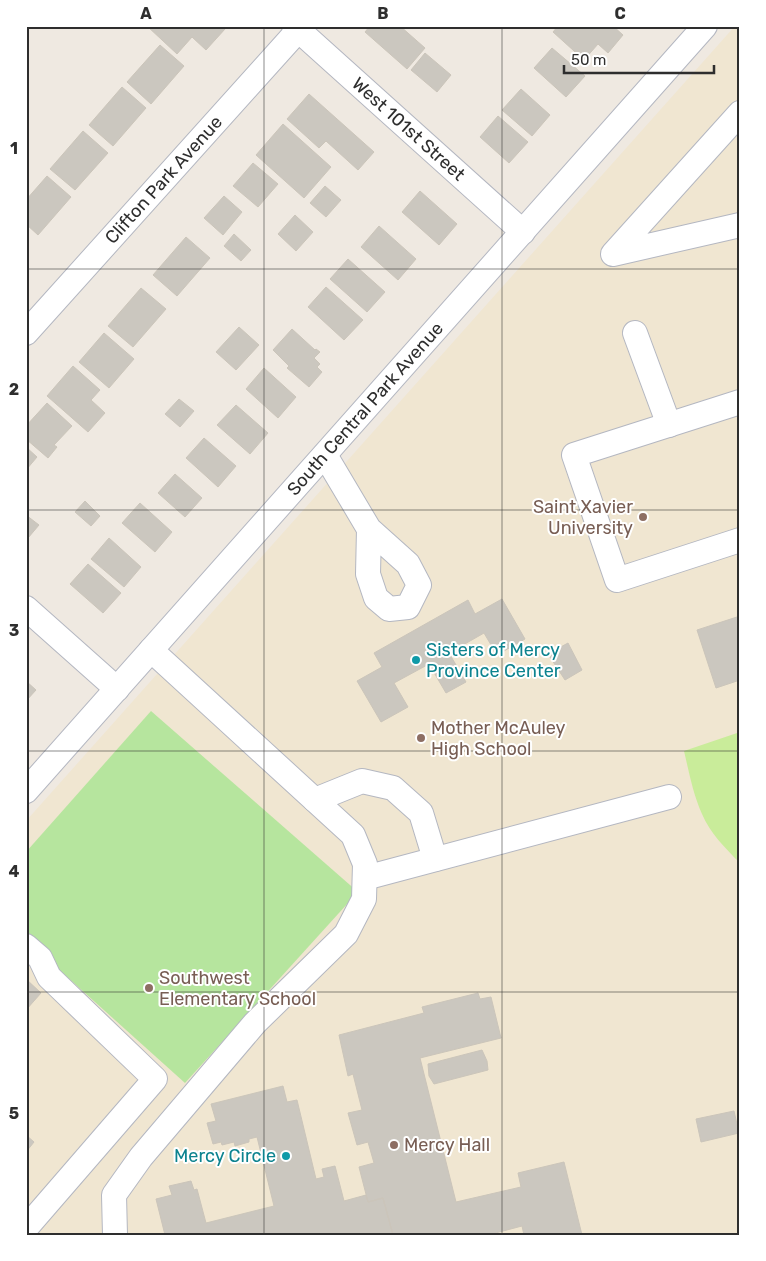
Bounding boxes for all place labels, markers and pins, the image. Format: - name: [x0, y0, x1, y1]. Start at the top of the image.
- place label: Saint Xavier University: [533, 496, 633, 539]
- marker: Saint Xavier University: [637, 511, 649, 523]
- place label: Sisters of Mercy Province Center: [426, 639, 561, 682]
- marker: Sisters of Mercy Province Center: [410, 654, 422, 666]
- place label: Mother McAuley High School: [431, 717, 566, 760]
- marker: Mother McAuley High School: [415, 732, 427, 744]
- place label: Southwest Elementary School: [159, 967, 316, 1010]
- marker: Southwest Elementary School: [143, 982, 155, 994]
- place label: Mercy Hall: [404, 1134, 490, 1156]
- marker: Mercy Hall: [388, 1139, 400, 1151]
- place label: Mercy Circle: [174, 1145, 276, 1167]
- marker: Mercy Circle: [280, 1150, 292, 1162]

